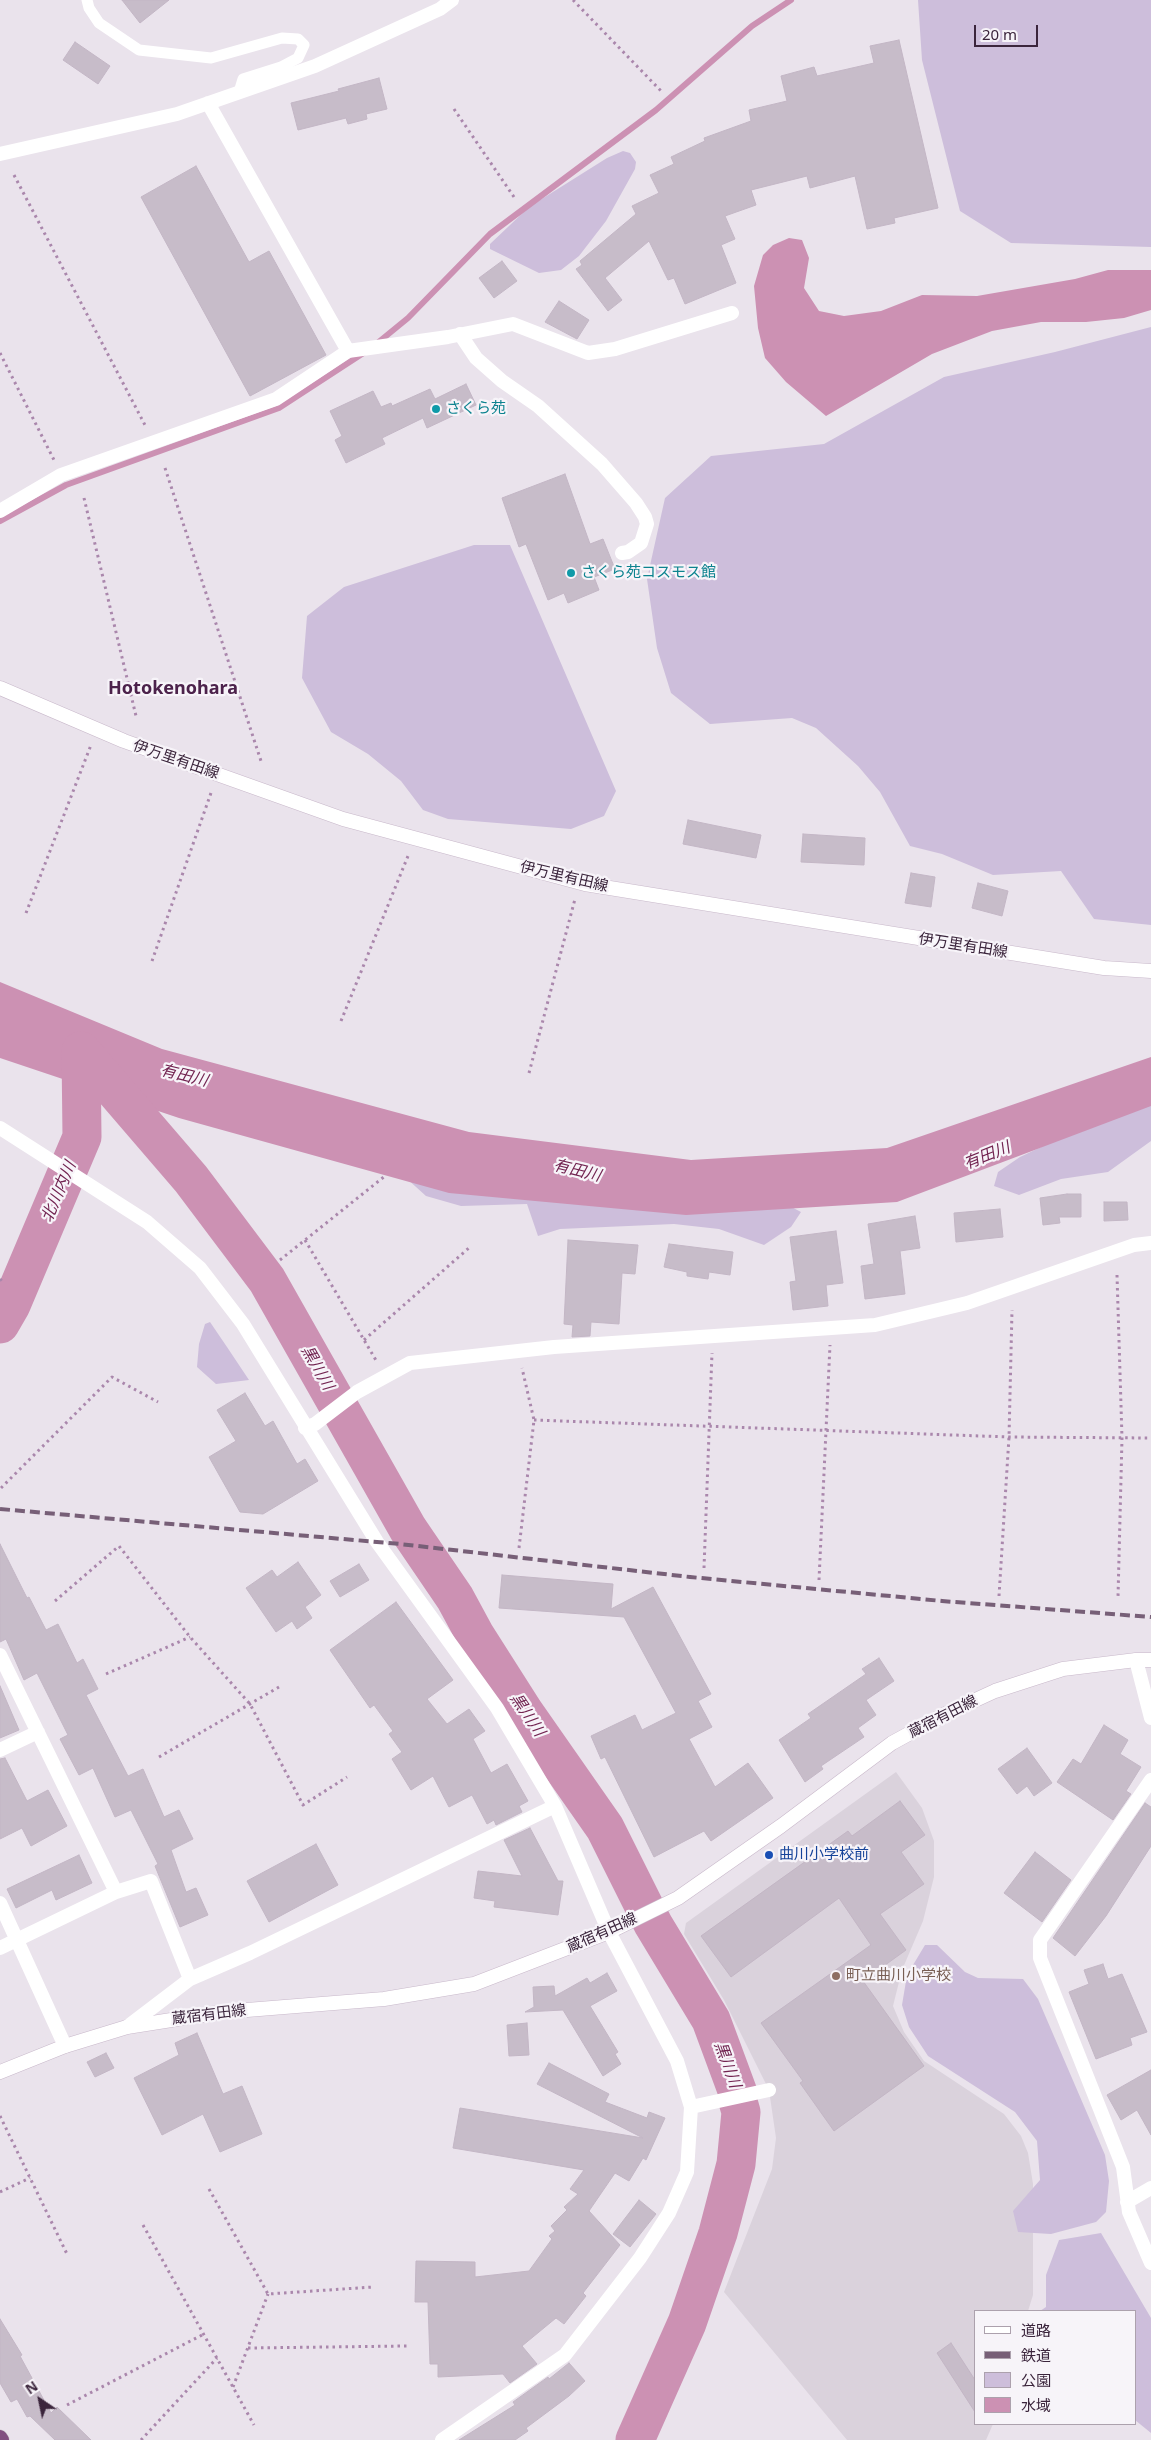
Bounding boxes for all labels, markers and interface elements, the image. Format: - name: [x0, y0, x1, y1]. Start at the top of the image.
- scale bar: [976, 15, 1040, 47]
- text: 20 m: [982, 24, 1017, 44]
- place label: さくら苑: [446, 400, 506, 418]
- marker: さくら苑: [430, 403, 442, 415]
- place label: さくら苑コスモス館: [581, 564, 716, 582]
- marker: さくら苑コスモス館: [565, 567, 577, 579]
- district label: Hotokenohara: [108, 678, 238, 700]
- street label: 伊万里有田線: [131, 737, 221, 783]
- street label: 伊万里有田線: [518, 858, 610, 896]
- street label: 伊万里有田線: [917, 930, 1009, 962]
- water label: 有田川: [158, 1061, 210, 1091]
- water label: 有田川: [961, 1138, 1013, 1174]
- water label: 有田川: [551, 1156, 603, 1186]
- water label: 北川内川: [38, 1159, 80, 1225]
- water label: 黒川川: [297, 1342, 337, 1394]
- water label: 黒川川: [506, 1690, 548, 1740]
- street label: 蔵宿有田線: [906, 1692, 980, 1742]
- place label: 曲川小学校前: [779, 1846, 869, 1864]
- marker: 曲川小学校前: [763, 1849, 775, 1861]
- street label: 蔵宿有田線: [564, 1910, 640, 1956]
- place label: 町立曲川小学校: [846, 1967, 951, 1985]
- marker: 町立曲川小学校: [830, 1970, 842, 1982]
- street label: 蔵宿有田線: [171, 2001, 247, 2029]
- water label: 黒川川: [710, 2039, 744, 2091]
- legend: [974, 2310, 1136, 2425]
- text: 道路: [1021, 2320, 1051, 2340]
- text: 鉄道: [1021, 2345, 1051, 2365]
- text: 公園: [1021, 2370, 1051, 2390]
- north arrow: [15, 2375, 65, 2425]
- text: N: [21, 2376, 41, 2398]
- text: 水域: [1021, 2395, 1051, 2415]

